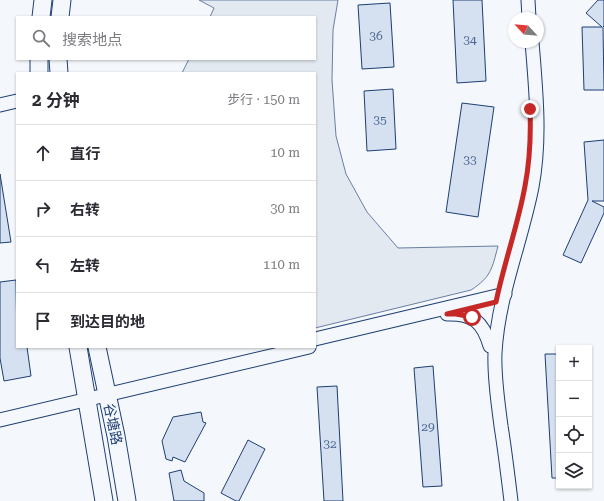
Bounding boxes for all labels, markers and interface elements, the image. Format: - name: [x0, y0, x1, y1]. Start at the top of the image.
- north arrow: [508, 12, 544, 48]
- search box: [16, 16, 316, 60]
- icon: search: [30, 27, 52, 49]
- house number: 36: [369, 29, 383, 43]
- text: 搜索地点: [62, 31, 122, 49]
- house number: 34: [463, 33, 477, 47]
- text: 2 分钟: [32, 90, 80, 110]
- text: 步行 · 150 m: [227, 92, 300, 107]
- route end: [521, 100, 539, 118]
- house number: 35: [373, 113, 387, 127]
- icon: ahead: [32, 142, 54, 164]
- text: 直行: [70, 145, 100, 163]
- text: 10 m: [270, 145, 300, 160]
- house number: 33: [463, 153, 477, 167]
- icon: right: [32, 198, 54, 220]
- text: 右转: [70, 201, 100, 219]
- text: 30 m: [270, 201, 300, 216]
- icon: left: [32, 254, 54, 276]
- text: 左转: [70, 257, 100, 275]
- text: 110 m: [263, 257, 300, 272]
- route start: [463, 308, 481, 326]
- icon: arrive: [32, 310, 54, 332]
- text: 到达目的地: [70, 313, 145, 331]
- map controls: [556, 345, 592, 489]
- button: +: [556, 345, 592, 381]
- button: −: [556, 381, 592, 417]
- street label: 谷塘路: [101, 402, 125, 446]
- button: locate: [556, 417, 592, 453]
- house number: 29: [421, 420, 435, 434]
- house number: 32: [323, 437, 337, 451]
- button: layers: [556, 453, 592, 489]

